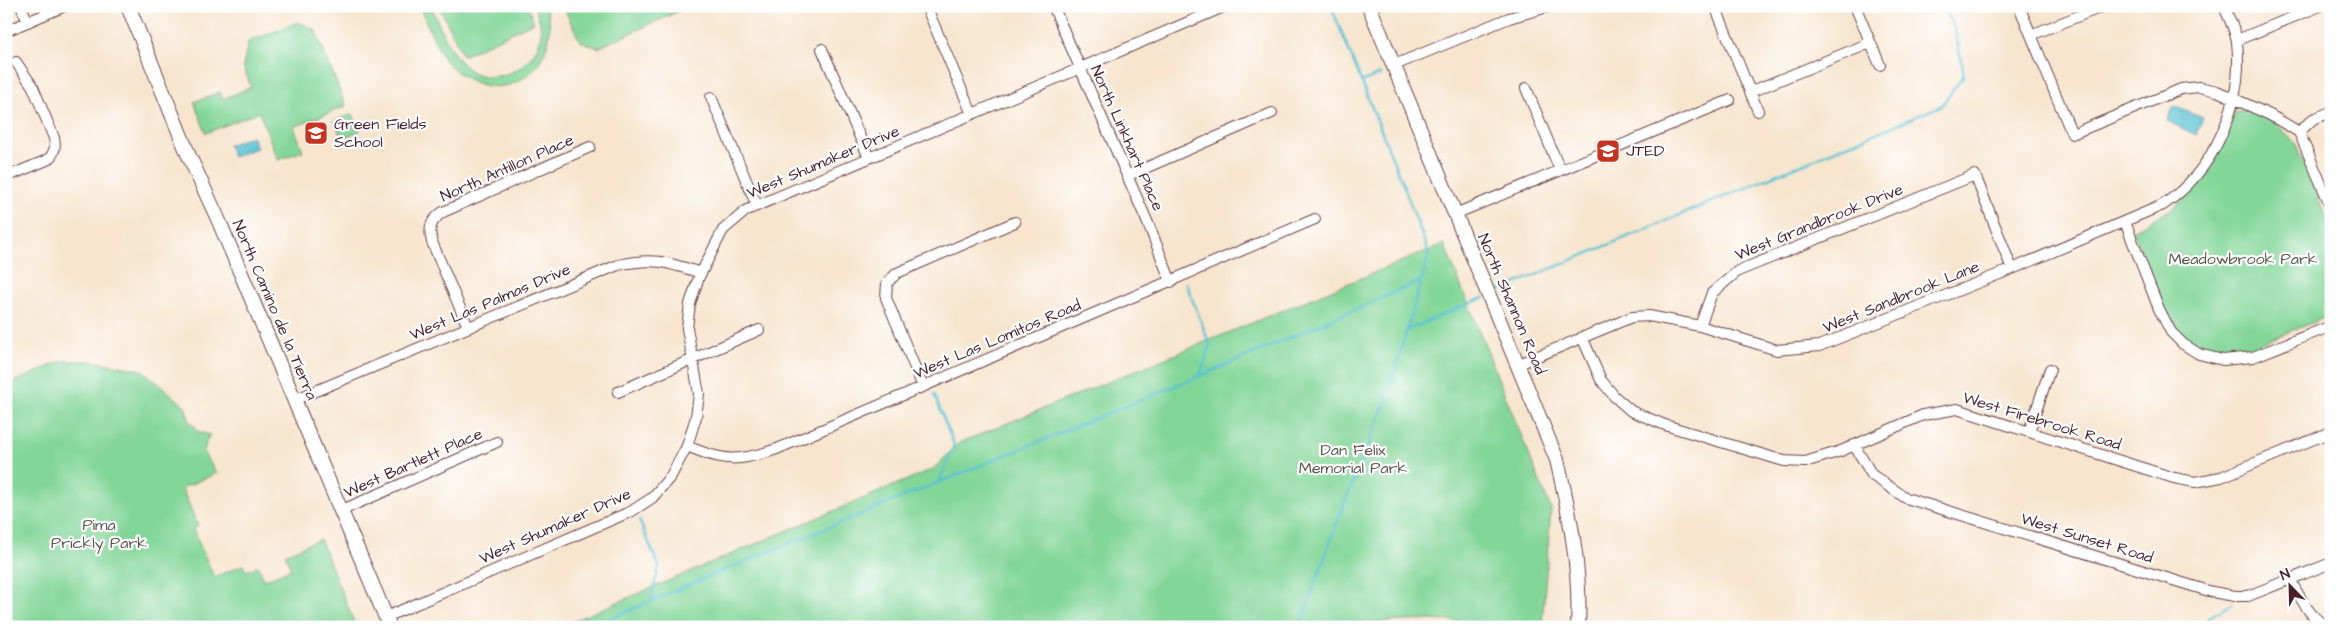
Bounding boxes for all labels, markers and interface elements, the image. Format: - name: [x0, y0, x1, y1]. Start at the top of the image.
- street label: North Linkhart Place: [1085, 62, 1169, 215]
- place label: Green Fields School: [334, 113, 427, 153]
- school or university icon: Green Fields School: [303, 120, 329, 146]
- street label: West Shumaker Drive: [743, 120, 903, 204]
- street label: North Antillon Place: [437, 129, 578, 207]
- school or university icon: JTED: [1595, 138, 1621, 164]
- place label: JTED: [1626, 140, 1664, 162]
- street label: West Grandbrook Drive: [1732, 178, 1907, 266]
- street label: North Camino de la Tierra: [227, 217, 323, 403]
- street label: North Shannon Road: [1472, 230, 1552, 378]
- park label: Meadowbrook Park: [2168, 248, 2318, 270]
- street label: West Sandbrook Lane: [1819, 255, 1983, 339]
- street label: West Las Palmas Drive: [406, 258, 574, 346]
- street label: West Las Lomitos Road: [910, 294, 1084, 384]
- street label: West Firebrook Road: [1960, 386, 2124, 456]
- street label: West Bartlett Place: [340, 422, 486, 503]
- park label: Dan Felix Memorial Park: [1299, 439, 1408, 479]
- street label: West Shumaker Drive: [476, 482, 635, 569]
- street label: West Sunset Road: [2018, 507, 2156, 569]
- park label: Pima Prickly Park: [51, 514, 147, 555]
- north arrow: [2264, 560, 2314, 610]
- text: N: [2277, 564, 2293, 586]

